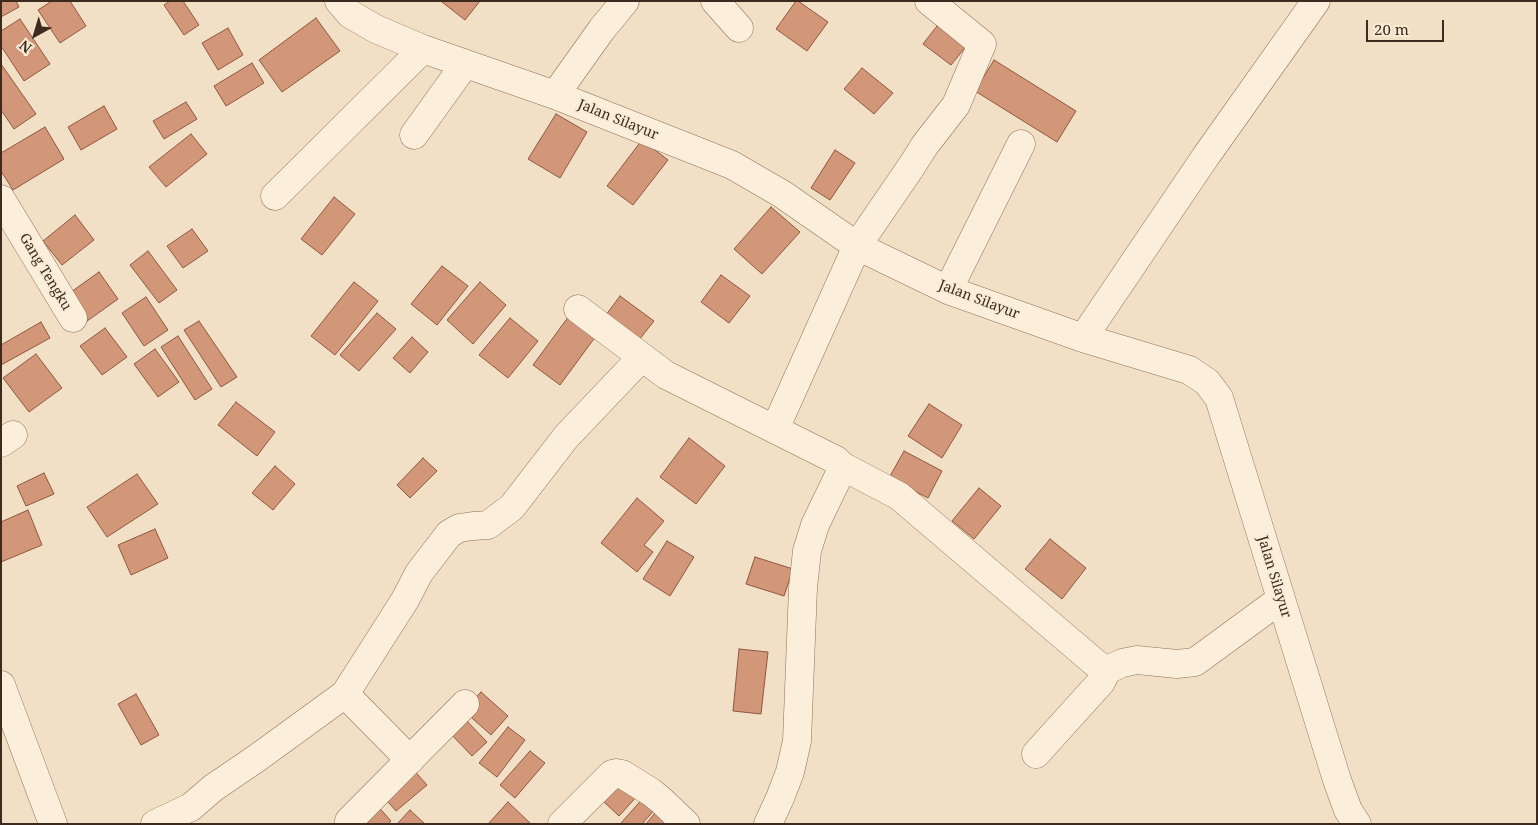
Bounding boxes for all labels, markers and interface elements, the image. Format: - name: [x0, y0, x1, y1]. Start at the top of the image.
- north arrow: [10, 10, 60, 60]
- scale bar: [1368, 10, 1446, 42]
- text: 20 m: [1374, 19, 1409, 39]
- text: N: [15, 36, 36, 58]
- street label: Jalan Silayur: [575, 96, 661, 144]
- street label: Gang Tengku: [15, 230, 75, 314]
- street label: Jalan Silayur: [936, 277, 1022, 323]
- street label: Jalan Silayur: [1254, 534, 1294, 620]

